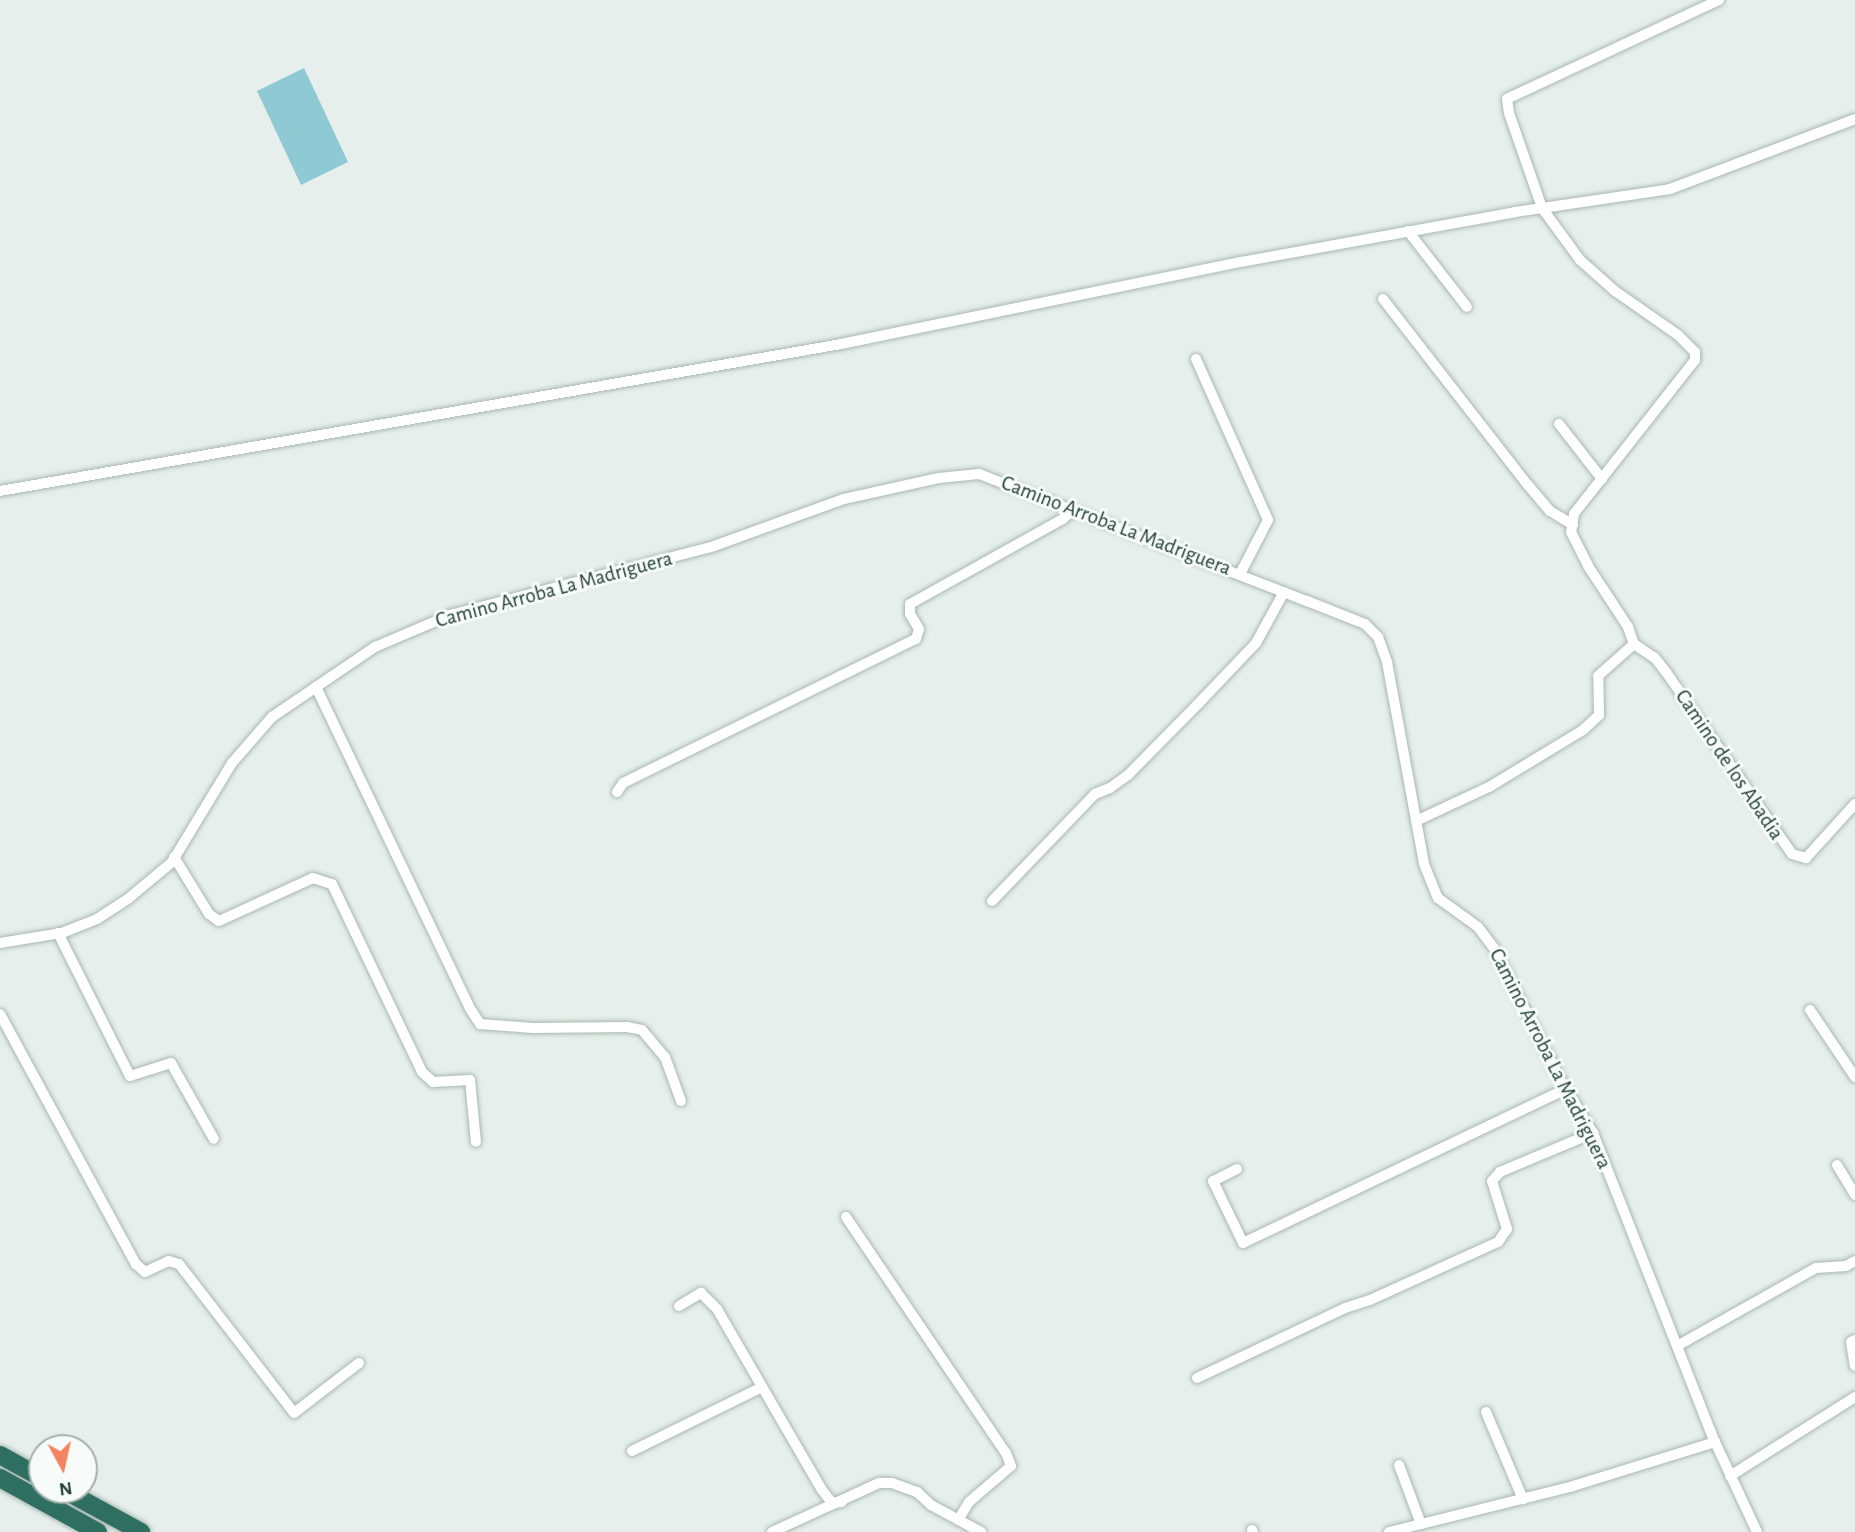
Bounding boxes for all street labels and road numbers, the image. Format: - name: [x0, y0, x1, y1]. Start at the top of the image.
- street label: Camino Arroba La Madriguera: [997, 470, 1235, 582]
- street label: Camino Arroba La Madriguera: [433, 546, 675, 634]
- street label: Camino de los Abadia: [1669, 685, 1789, 845]
- street label: Camino Arroba La Madriguera: [1483, 944, 1617, 1174]

